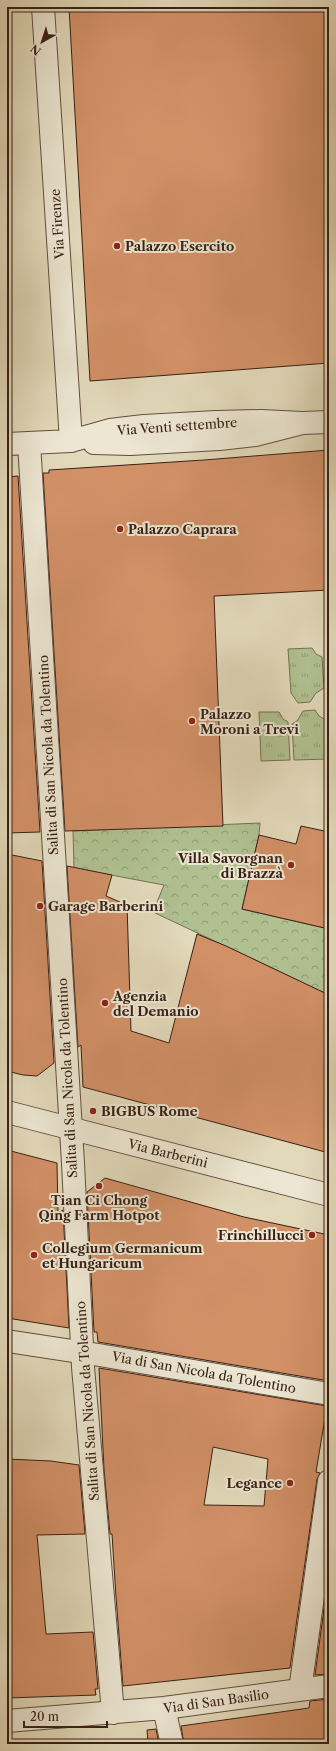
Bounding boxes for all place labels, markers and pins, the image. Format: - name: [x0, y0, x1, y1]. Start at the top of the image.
- place label: Palazzo Esercito: [125, 238, 234, 254]
- marker: Palazzo Esercito: [112, 241, 122, 251]
- place label: Palazzo Caprara: [128, 521, 237, 537]
- marker: Palazzo Caprara: [115, 524, 125, 534]
- place label: Palazzo Moroni a Trevi: [200, 706, 299, 737]
- marker: Palazzo Moroni a Trevi: [187, 716, 197, 726]
- place label: Villa Savorgnan di Brazzà: [177, 850, 283, 881]
- marker: Villa Savorgnan di Brazzà: [286, 860, 296, 870]
- place label: Garage Barberini: [48, 898, 163, 914]
- marker: Garage Barberini: [35, 901, 45, 911]
- place label: Agenzia del Demanio: [112, 988, 199, 1019]
- marker: Agenzia del Demanio: [100, 998, 110, 1008]
- place label: BIGBUS Rome: [101, 1103, 198, 1119]
- marker: BIGBUS Rome: [88, 1106, 98, 1116]
- marker: Tian Ci Chong Qing Farm Hotpot: [94, 1181, 104, 1191]
- place label: Tian Ci Chong Qing Farm Hotpot: [38, 1192, 160, 1223]
- place label: Frinchillucci: [218, 1227, 304, 1243]
- marker: Frinchillucci: [307, 1230, 317, 1240]
- place label: Collegium Germanicum et Hungaricum: [42, 1240, 203, 1271]
- marker: Collegium Germanicum et Hungaricum: [29, 1250, 39, 1260]
- place label: Legance: [226, 1475, 282, 1491]
- marker: Legance: [285, 1478, 295, 1488]

